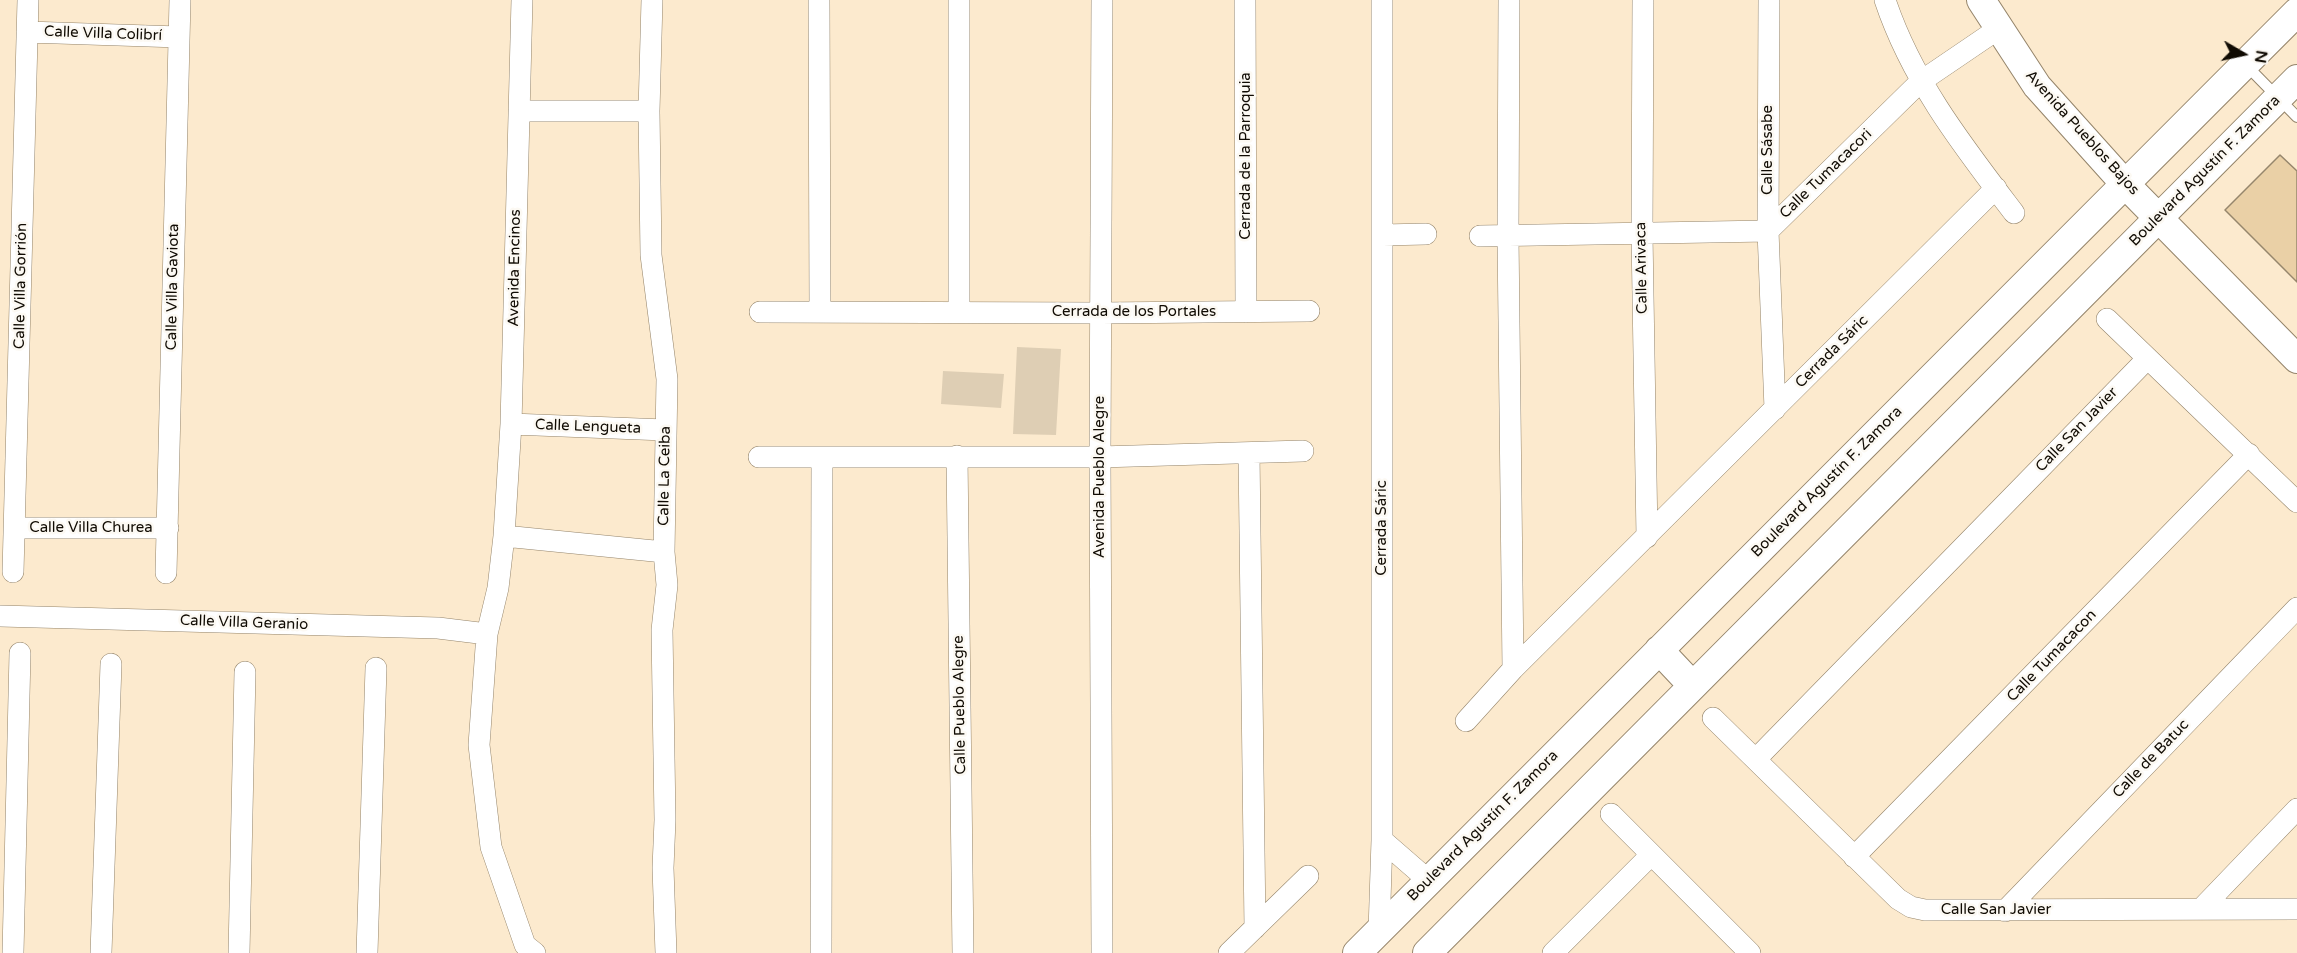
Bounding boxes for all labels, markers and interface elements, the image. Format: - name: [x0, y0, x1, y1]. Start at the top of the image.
- street label: Calle Villa Colibrí: [44, 23, 162, 45]
- north arrow: [2213, 24, 2273, 84]
- text: N: [2250, 49, 2272, 65]
- street label: Avenida Pueblos Bajos: [2021, 67, 2143, 199]
- street label: Cerrada de la Parroquia: [1237, 72, 1255, 240]
- street label: Boulevard Agustín F. Zamora: [2126, 92, 2284, 250]
- street label: Calle Sásabe: [1759, 105, 1777, 195]
- street label: Calle Tumacacori: [1776, 125, 1876, 223]
- street label: Avenida Encinos: [505, 209, 525, 327]
- street label: Calle Arivaca: [1632, 222, 1652, 314]
- street label: Calle Villa Gorrión: [11, 223, 31, 349]
- street label: Calle Villa Gaviota: [163, 223, 183, 351]
- street label: Cerrada de los Portales: [1052, 303, 1216, 321]
- street label: Cerrada Sáric: [1792, 312, 1872, 392]
- street label: Calle San Javier: [2032, 384, 2122, 476]
- street label: Avenida Pueblo Alegre: [1091, 396, 1109, 558]
- street label: Boulevard Agustín F. Zamora: [1748, 403, 1906, 561]
- street label: Calle Lengueta: [535, 416, 641, 438]
- street label: Calle La Ceiba: [655, 426, 675, 526]
- street label: Cerrada Sáric: [1373, 480, 1391, 576]
- street label: Calle Villa Churea: [29, 519, 153, 537]
- street label: Calle Tumacacon: [2004, 606, 2100, 706]
- street label: Calle Villa Geranio: [179, 612, 309, 634]
- street label: Calle Pueblo Alegre: [950, 635, 970, 775]
- street label: Calle de Batuc: [2109, 716, 2193, 802]
- street label: Boulevard Agustín F. Zamora: [1404, 747, 1562, 905]
- street label: Calle San Javier: [1941, 901, 2051, 919]

